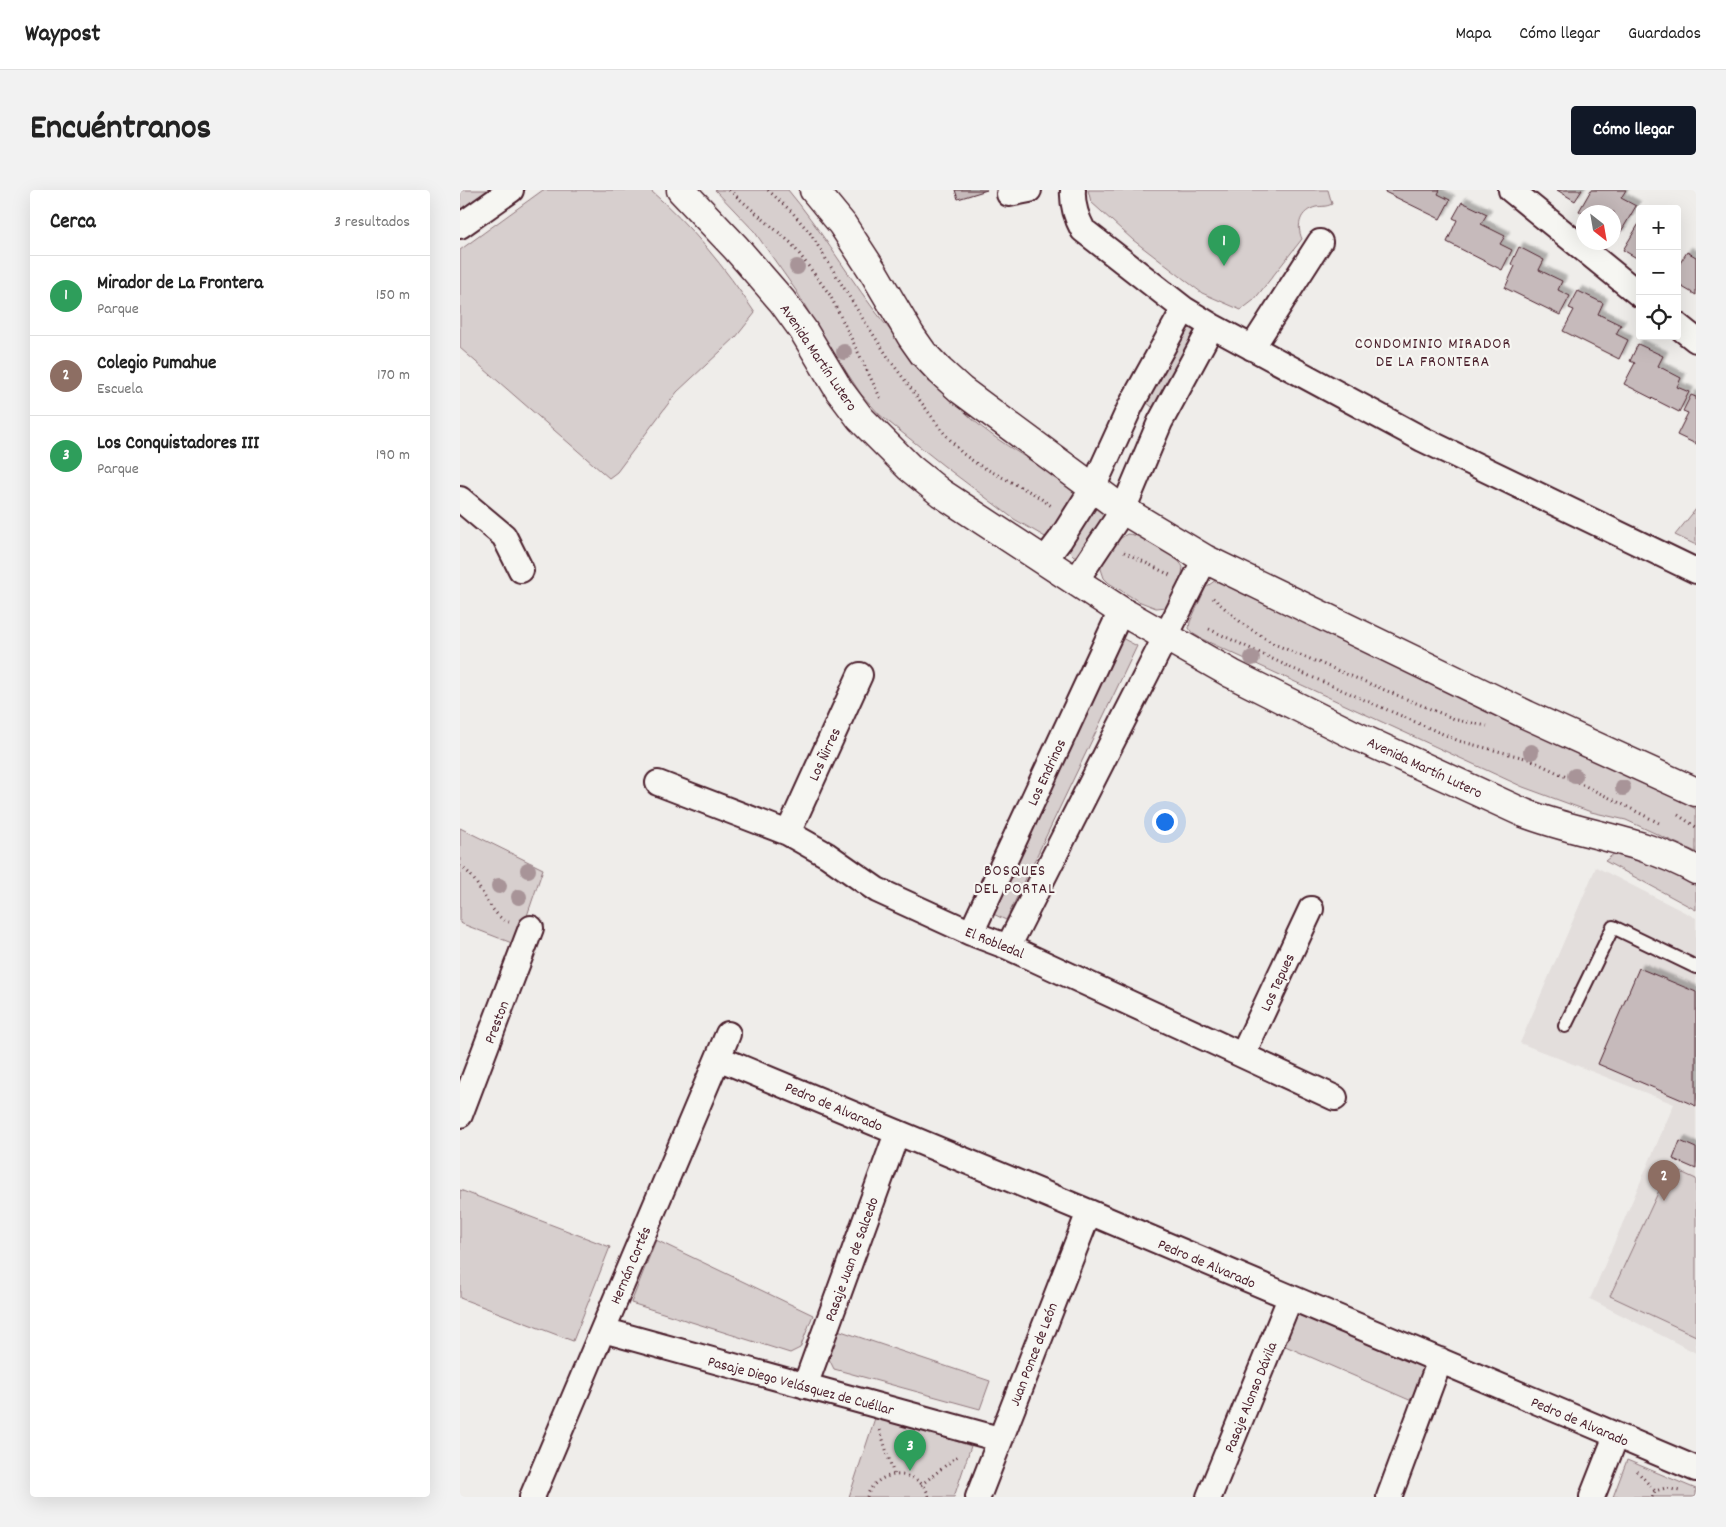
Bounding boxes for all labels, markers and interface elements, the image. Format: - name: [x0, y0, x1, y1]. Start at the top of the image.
- text: Waypost: [25, 18, 100, 52]
- text: Mapa: [1455, 22, 1491, 47]
- text: Cómo llegar: [1519, 22, 1600, 47]
- text: Guardados: [1628, 22, 1701, 47]
- text: Encuéntranos: [30, 105, 211, 155]
- button: Cómo llegar: [1571, 106, 1696, 155]
- north arrow: [1576, 205, 1621, 250]
- map controls: [1636, 205, 1681, 340]
- button: +: [1636, 205, 1681, 250]
- text: Cerca: [50, 208, 96, 238]
- text: 3 resultados: [334, 211, 410, 234]
- pin: 1: [1208, 225, 1240, 266]
- button: −: [1636, 250, 1681, 295]
- text: Mirador de La Frontera: [97, 271, 263, 298]
- text: 1: [64, 284, 68, 307]
- text: 150 m: [376, 284, 410, 307]
- button: locate: [1636, 295, 1681, 340]
- text: Parque: [97, 298, 139, 321]
- street label: Avenida Martín Lutero: [773, 300, 862, 416]
- district label: CONDOMINIO MIRADOR DE LA FRONTERA: [1355, 333, 1511, 374]
- text: Colegio Pumahue: [97, 351, 216, 378]
- text: 2: [63, 364, 70, 387]
- text: 170 m: [377, 364, 410, 387]
- text: Escuela: [97, 378, 143, 401]
- text: Los Conquistadores III: [97, 431, 259, 458]
- text: 3: [62, 444, 70, 467]
- text: 190 m: [376, 444, 410, 467]
- text: Parque: [97, 458, 139, 481]
- street label: Los Ñirres: [804, 725, 848, 785]
- street label: Avenida Martín Lutero: [1363, 732, 1486, 805]
- street label: Los Endrinos: [1023, 736, 1073, 810]
- your location: [1152, 809, 1178, 835]
- district label: BOSQUES DEL PORTAL: [974, 860, 1056, 901]
- street label: El Robledal: [961, 922, 1028, 966]
- street label: Los Tepues: [1256, 950, 1302, 1015]
- street label: Preston: [480, 998, 516, 1047]
- street label: Pedro de Alvarado: [781, 1077, 886, 1139]
- pin: 2: [1648, 1160, 1680, 1201]
- street label: Pasaje Juan de Salcedo: [820, 1194, 886, 1325]
- street label: Hernán Cortés: [606, 1223, 658, 1308]
- street label: Pedro de Alvarado: [1154, 1234, 1259, 1296]
- street label: Juan Ponce de León: [1005, 1300, 1065, 1410]
- street label: Pasaje Alonso Dávila: [1220, 1338, 1284, 1456]
- street label: Pasaje Diego Velásquez de Cuéllar: [705, 1351, 897, 1423]
- street label: Pedro de Alvarado: [1527, 1392, 1632, 1454]
- pin: 3: [894, 1430, 926, 1471]

